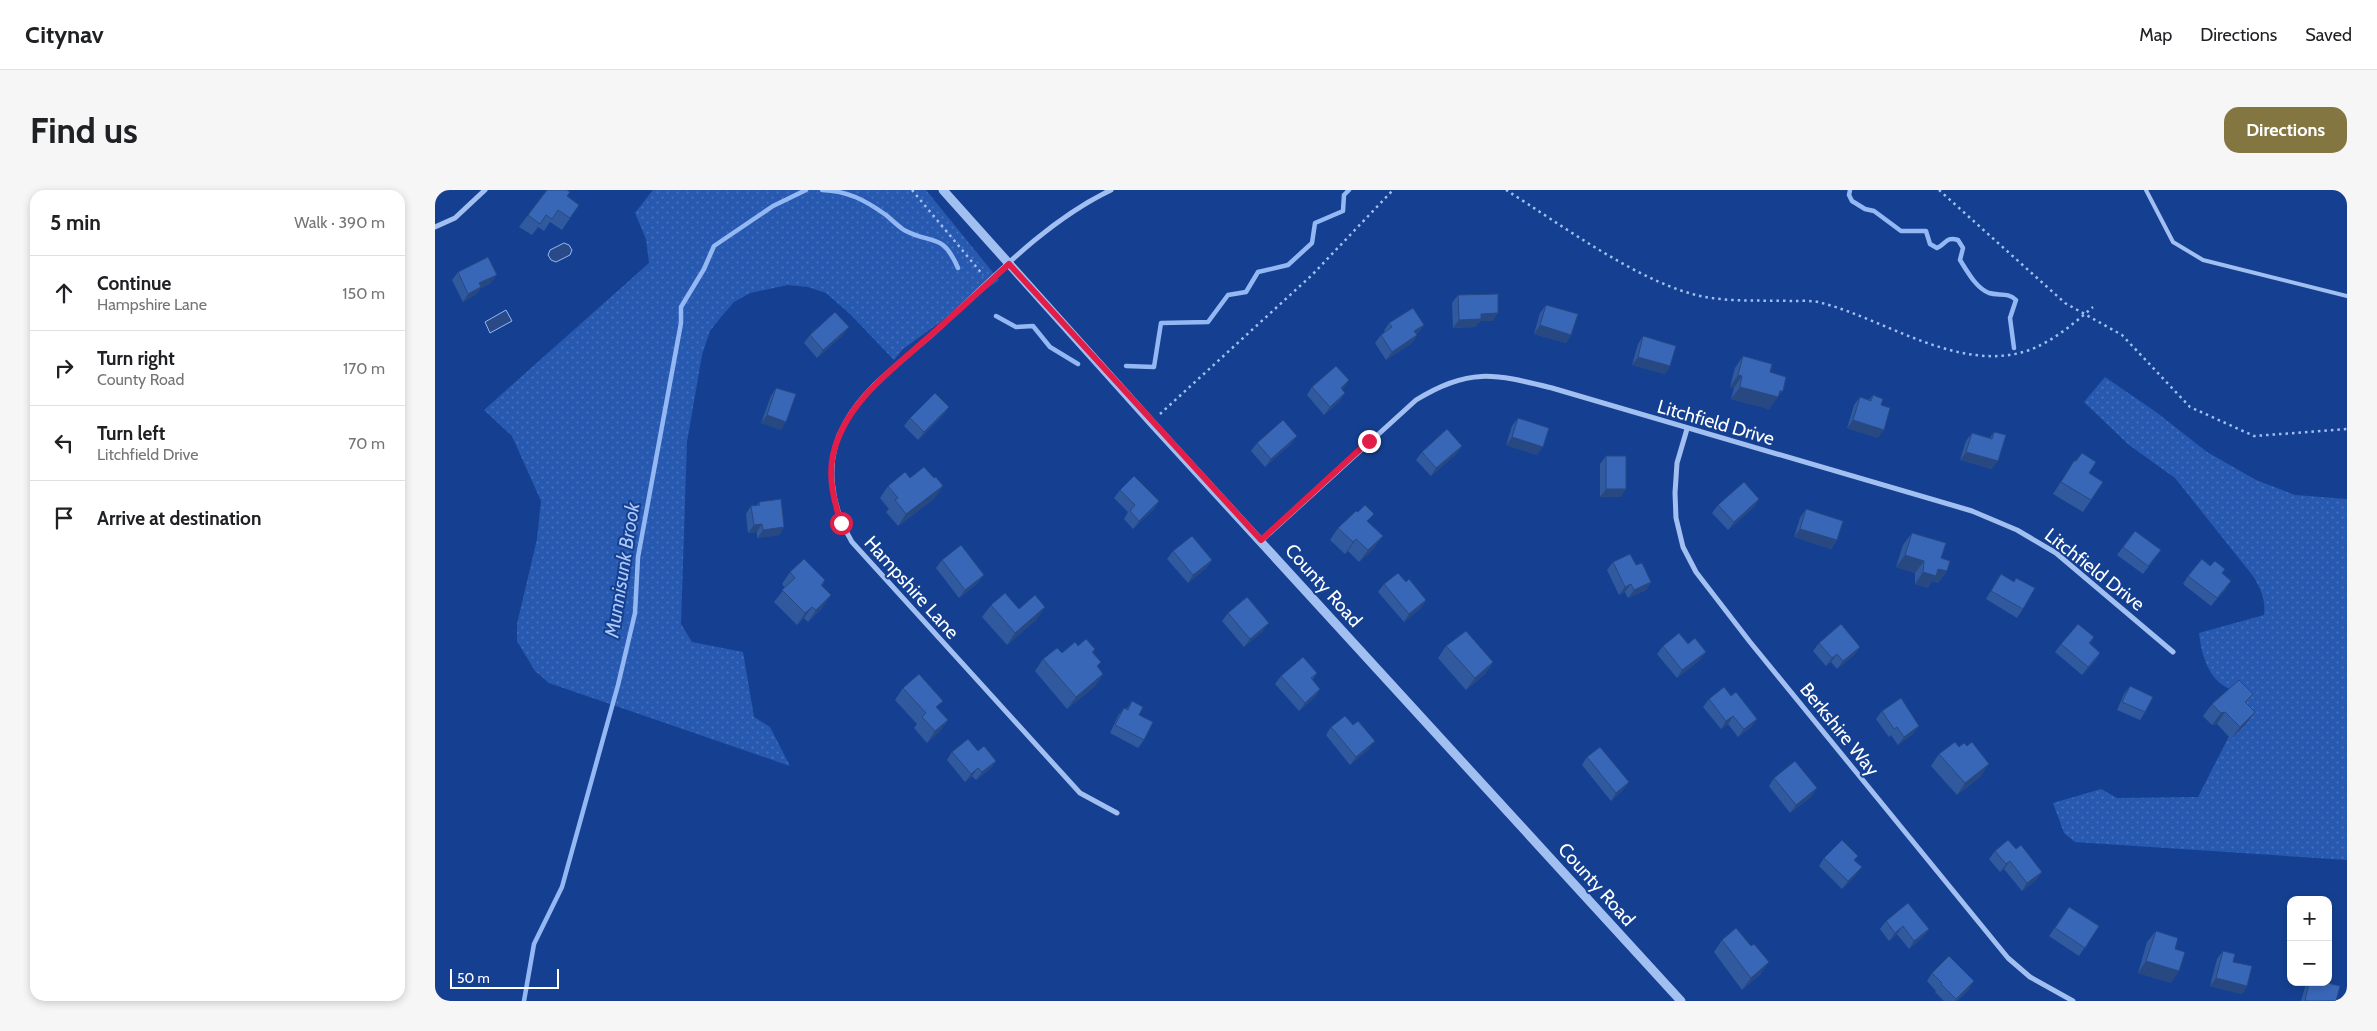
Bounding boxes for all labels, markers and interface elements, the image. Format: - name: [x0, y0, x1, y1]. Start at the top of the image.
- text: Citynav: [25, 20, 104, 49]
- text: Map: [2139, 24, 2172, 46]
- text: Directions: [2200, 24, 2277, 46]
- text: Saved: [2305, 24, 2352, 46]
- button: Directions: [2224, 107, 2347, 153]
- text: Find us: [30, 109, 138, 152]
- text: 5 min: [50, 210, 101, 235]
- text: Walk · 390 m: [294, 213, 385, 232]
- text: Continue: [97, 272, 171, 295]
- icon: ahead: [50, 279, 78, 307]
- text: 150 m: [342, 284, 385, 303]
- text: Hampshire Lane: [97, 295, 207, 314]
- text: Turn right: [97, 347, 175, 370]
- icon: right: [50, 354, 78, 382]
- text: 170 m: [343, 359, 385, 378]
- text: County Road: [97, 370, 184, 389]
- street label: Litchfield Drive: [1655, 395, 1777, 450]
- text: Turn left: [97, 422, 165, 445]
- icon: left: [50, 429, 78, 457]
- route end: [1358, 430, 1381, 453]
- text: 70 m: [348, 434, 385, 453]
- text: Litchfield Drive: [97, 445, 199, 464]
- water label: Munnisunk Brook: [599, 499, 645, 640]
- icon: arrive: [50, 504, 78, 532]
- text: Arrive at destination: [97, 507, 261, 530]
- route start: [830, 512, 853, 535]
- street label: Litchfield Drive: [2040, 523, 2149, 616]
- street label: Hampshire Lane: [859, 531, 964, 644]
- street label: County Road: [1280, 539, 1367, 632]
- street label: Berkshire Way: [1795, 678, 1884, 781]
- street label: County Road: [1553, 838, 1640, 931]
- map controls: [2287, 896, 2332, 986]
- button: +: [2287, 896, 2332, 941]
- button: −: [2287, 941, 2332, 986]
- scale bar: [450, 966, 559, 989]
- text: 50 m: [457, 969, 490, 987]

